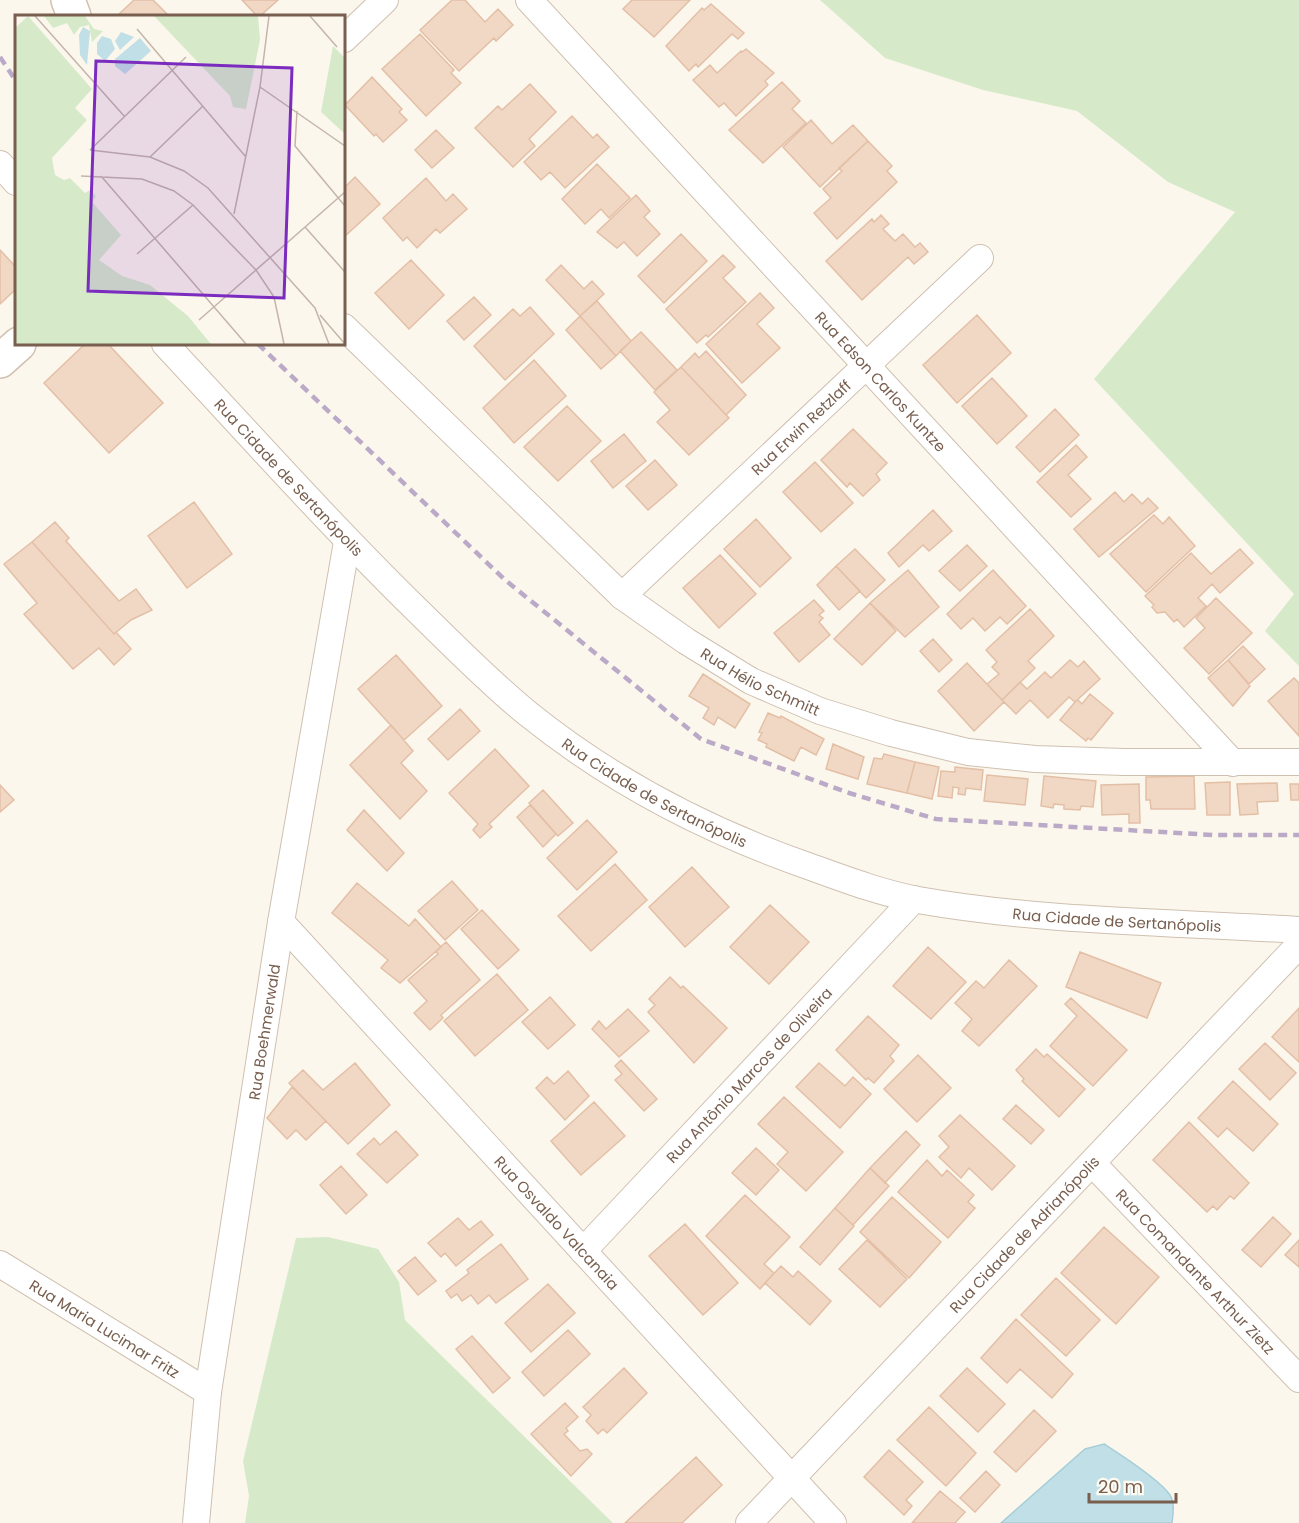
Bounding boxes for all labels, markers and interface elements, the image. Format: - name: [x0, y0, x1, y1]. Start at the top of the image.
- inset map: [15, 15, 345, 345]
- street label: Rua Edson Carlos Kuntze: [811, 307, 951, 456]
- street label: Rua Erwin Retzlaff: [746, 375, 855, 479]
- street label: Rua Cidade de Sertanópolis: [210, 394, 368, 561]
- street label: Rua Hélio Schmitt: [697, 642, 823, 720]
- street label: Rua Cidade de Sertanópolis: [558, 732, 751, 852]
- street label: Rua Cidade de Sertanópolis: [1012, 902, 1222, 936]
- street label: Rua Boehmerwald: [243, 962, 285, 1101]
- street label: Rua Antônio Marcos de Oliveira: [661, 982, 836, 1167]
- street label: Rua Osvaldo Valcanaia: [490, 1151, 624, 1294]
- street label: Rua Cidade de Adrianópolis: [944, 1151, 1104, 1317]
- street label: Rua Comandante Arthur Zietz: [1112, 1184, 1280, 1359]
- street label: Rua Maria Lucimar Fritz: [26, 1274, 184, 1383]
- scale bar: [1089, 1466, 1176, 1504]
- text: 20 m: [1098, 1474, 1143, 1499]

